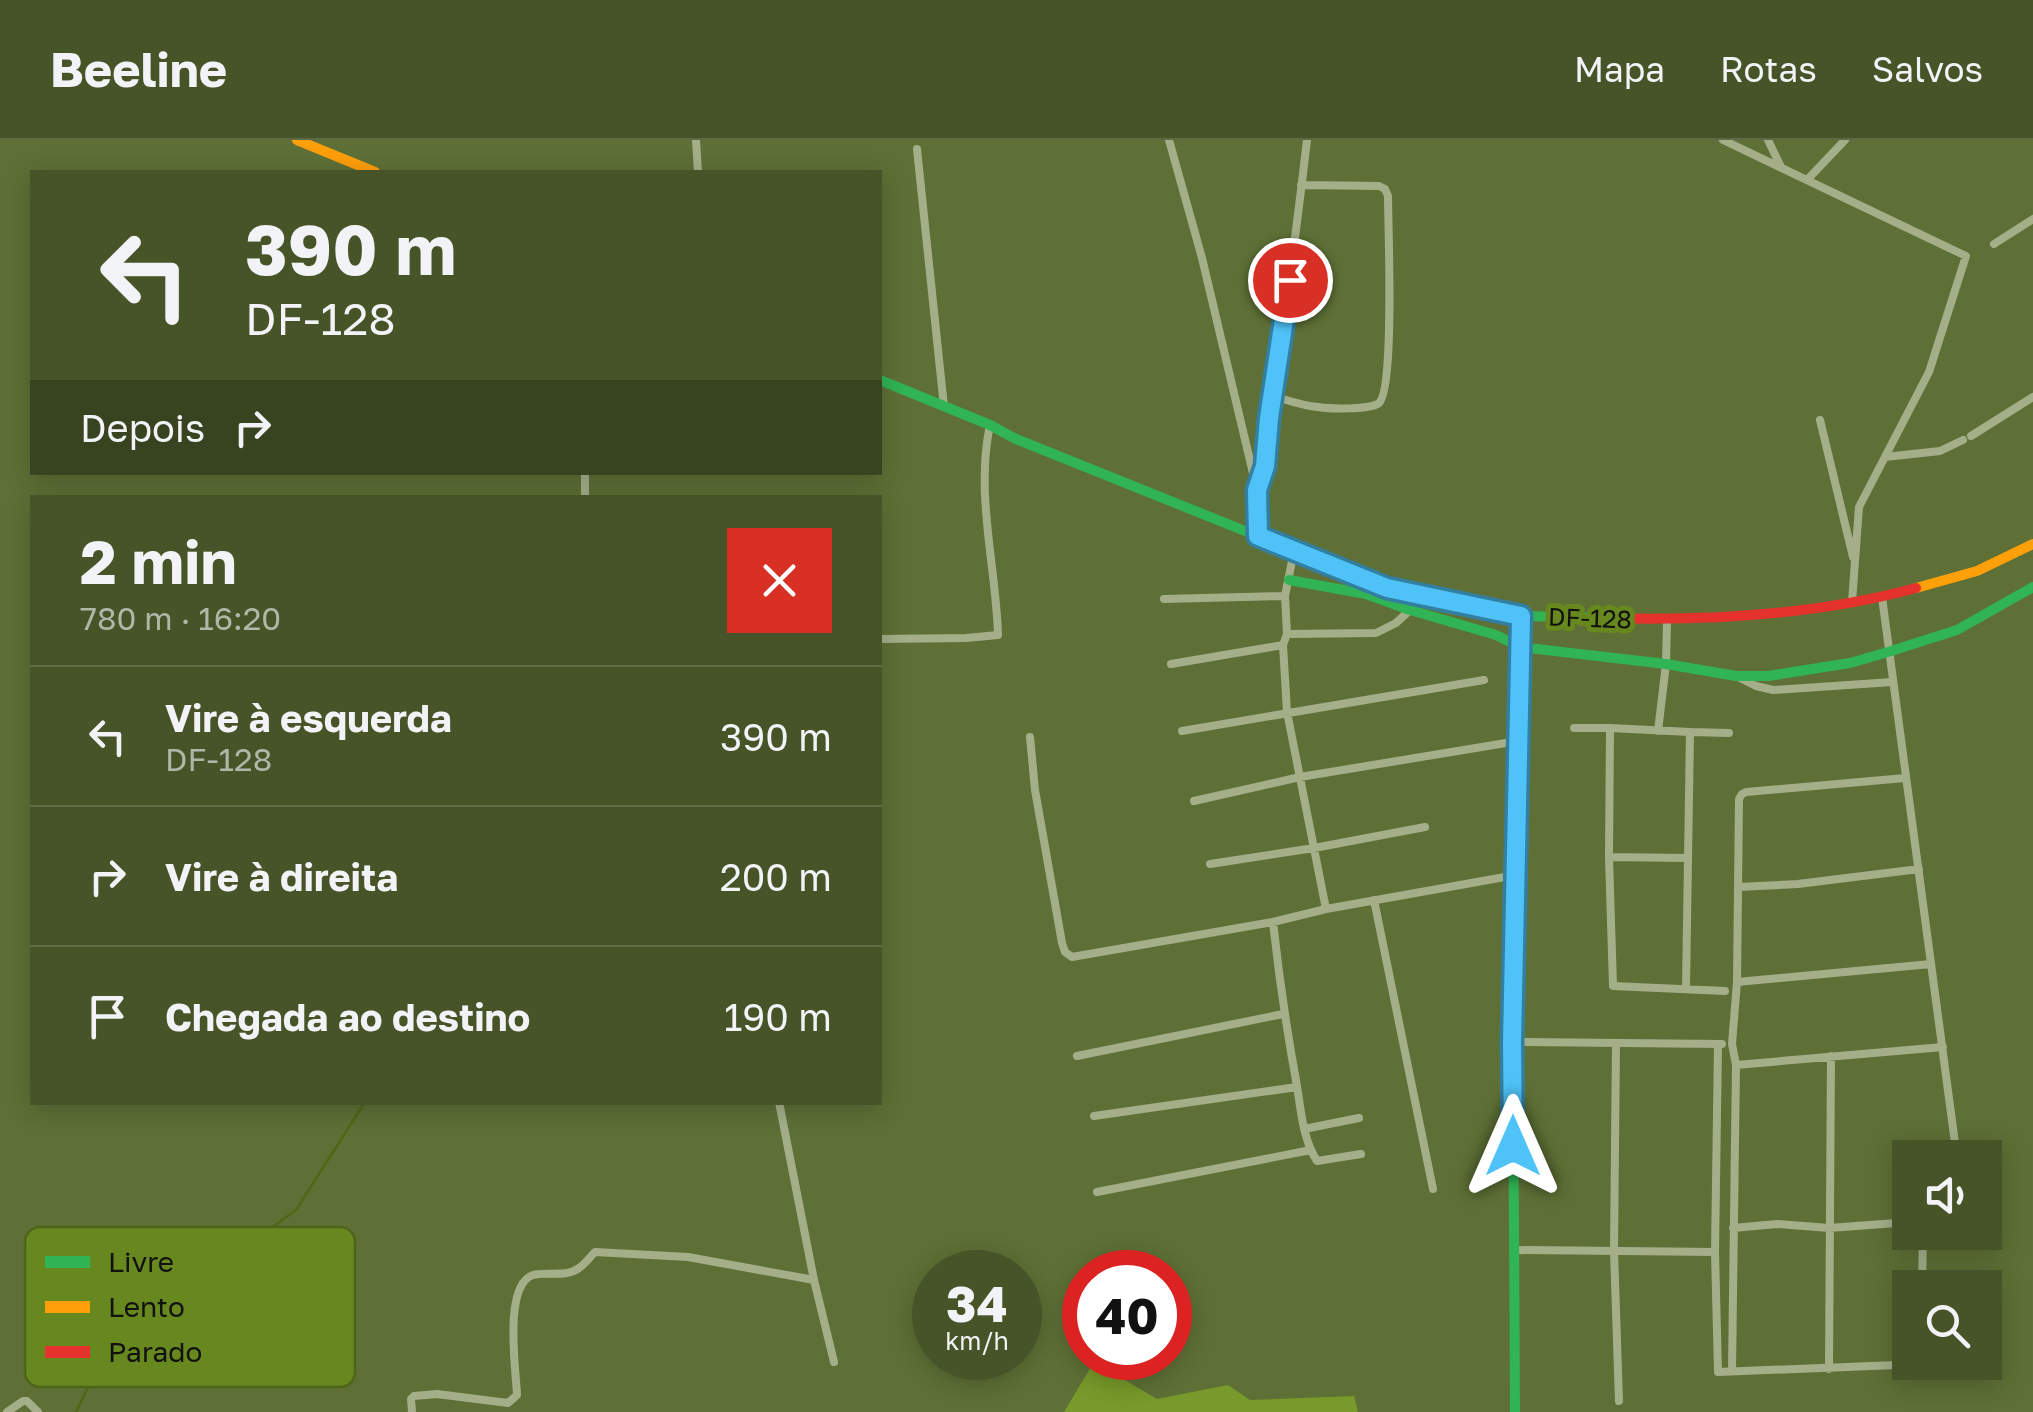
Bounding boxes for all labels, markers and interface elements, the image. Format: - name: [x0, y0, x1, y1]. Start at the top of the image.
- text: Beeline: [50, 40, 227, 98]
- text: Mapa: [1574, 48, 1665, 90]
- text: Rotas: [1720, 48, 1817, 90]
- text: Salvos: [1872, 48, 1983, 90]
- text: 390 m: [245, 206, 456, 290]
- icon: left: [80, 210, 210, 340]
- pin: [1248, 238, 1333, 323]
- icon: arrive: [1263, 253, 1318, 308]
- text: DF-128: [245, 291, 396, 345]
- icon: right: [225, 400, 280, 455]
- text: Depois: [80, 405, 205, 450]
- text: 2 min: [80, 525, 237, 597]
- button: close: [727, 528, 832, 633]
- text: 780 m · 16:20: [80, 599, 281, 637]
- street label: DF-128: [1548, 601, 1632, 634]
- text: Vire à esquerda: [165, 695, 452, 740]
- icon: left: [80, 709, 135, 764]
- text: 390 m: [720, 714, 832, 759]
- text: DF-128: [165, 740, 272, 778]
- icon: right: [80, 849, 135, 904]
- text: Vire à direita: [165, 854, 398, 899]
- text: 200 m: [720, 854, 832, 899]
- icon: arrive: [80, 989, 135, 1044]
- text: Chegada ao destino: [165, 994, 530, 1039]
- text: 190 m: [724, 994, 832, 1039]
- position arrow: [1461, 1094, 1565, 1198]
- map controls: [1892, 1140, 2002, 1380]
- button: sound: [1892, 1140, 2002, 1250]
- legend: [25, 1227, 355, 1387]
- text: Livre: [108, 1245, 174, 1278]
- speed limit sign: 40: [1062, 1250, 1192, 1380]
- button: search: [1892, 1270, 2002, 1380]
- text: 34: [946, 1273, 1008, 1333]
- text: Lento: [108, 1290, 185, 1323]
- text: km/h: [945, 1325, 1009, 1356]
- text: Parado: [108, 1335, 202, 1368]

